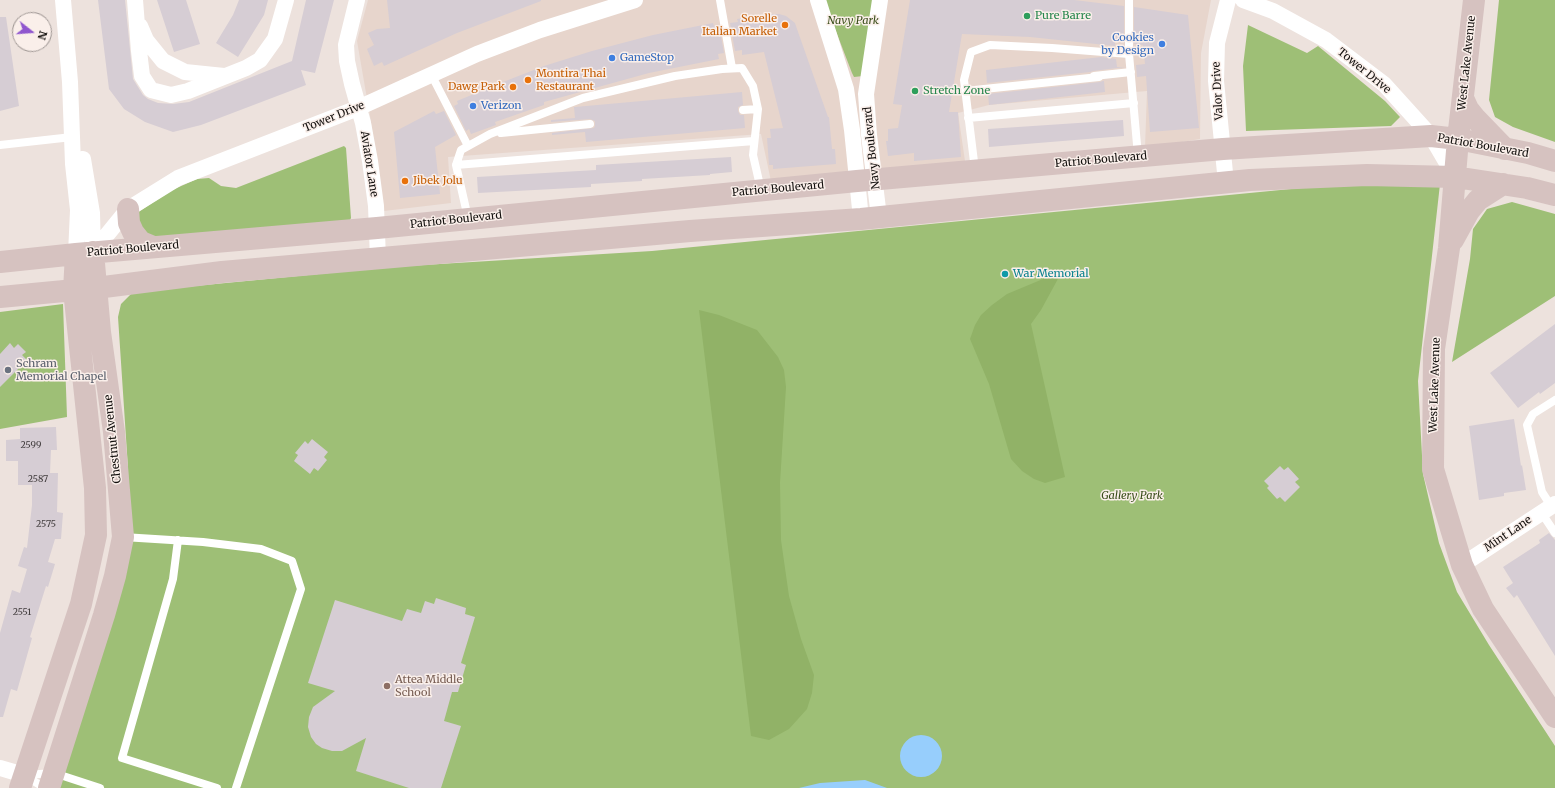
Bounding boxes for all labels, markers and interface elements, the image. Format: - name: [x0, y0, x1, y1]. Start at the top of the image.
- place label: Pure Barre: [1035, 9, 1091, 23]
- marker: Pure Barre: [1022, 11, 1032, 21]
- north arrow: [12, 12, 52, 52]
- place label: Sorelle Italian Market: [702, 12, 777, 38]
- park label: Navy Park: [827, 14, 879, 28]
- street label: West Lake Avenue: [1455, 15, 1479, 111]
- marker: Sorelle Italian Market: [780, 20, 790, 30]
- text: N: [35, 29, 50, 41]
- place label: Cookies by Design: [1101, 31, 1154, 57]
- marker: Cookies by Design: [1157, 39, 1167, 49]
- street label: Tower Drive: [1335, 45, 1393, 97]
- place label: GameStop: [620, 51, 674, 65]
- marker: GameStop: [607, 53, 617, 63]
- street label: Valor Drive: [1210, 61, 1226, 121]
- place label: Montira Thai Restaurant: [536, 67, 606, 93]
- marker: Montira Thai Restaurant: [523, 75, 533, 85]
- place label: Dawg Park: [448, 80, 505, 94]
- marker: Dawg Park: [508, 82, 518, 92]
- place label: Stretch Zone: [923, 84, 990, 98]
- marker: Stretch Zone: [910, 86, 920, 96]
- street label: Tower Drive: [302, 99, 366, 135]
- place label: Verizon: [481, 99, 522, 113]
- marker: Verizon: [468, 101, 478, 111]
- street label: Navy Boulevard: [861, 106, 883, 190]
- street label: Aviator Lane: [357, 130, 381, 198]
- street label: Patriot Boulevard: [1436, 131, 1530, 161]
- street label: Patriot Boulevard: [1054, 149, 1148, 171]
- place label: Jibek Jolu: [413, 174, 463, 188]
- marker: Jibek Jolu: [400, 176, 410, 186]
- street label: Patriot Boulevard: [731, 178, 825, 200]
- street label: Patriot Boulevard: [409, 209, 503, 231]
- street label: Patriot Boulevard: [86, 238, 180, 260]
- place label: War Memorial: [1013, 267, 1089, 281]
- marker: War Memorial: [1000, 269, 1010, 279]
- street label: West Lake Avenue: [1427, 337, 1443, 433]
- place label: Schram Memorial Chapel: [16, 357, 107, 383]
- marker: Schram Memorial Chapel: [3, 365, 13, 375]
- street label: Chestnut Avenue: [102, 394, 124, 484]
- house number: 2599: [21, 440, 41, 450]
- house number: 2587: [28, 474, 48, 484]
- park label: Gallery Park: [1101, 489, 1163, 503]
- street label: Mint Lane: [1482, 513, 1534, 555]
- house number: 2575: [36, 519, 56, 529]
- house number: 2551: [13, 607, 31, 617]
- place label: Attea Middle School: [395, 673, 462, 699]
- marker: Attea Middle School: [382, 681, 392, 691]

